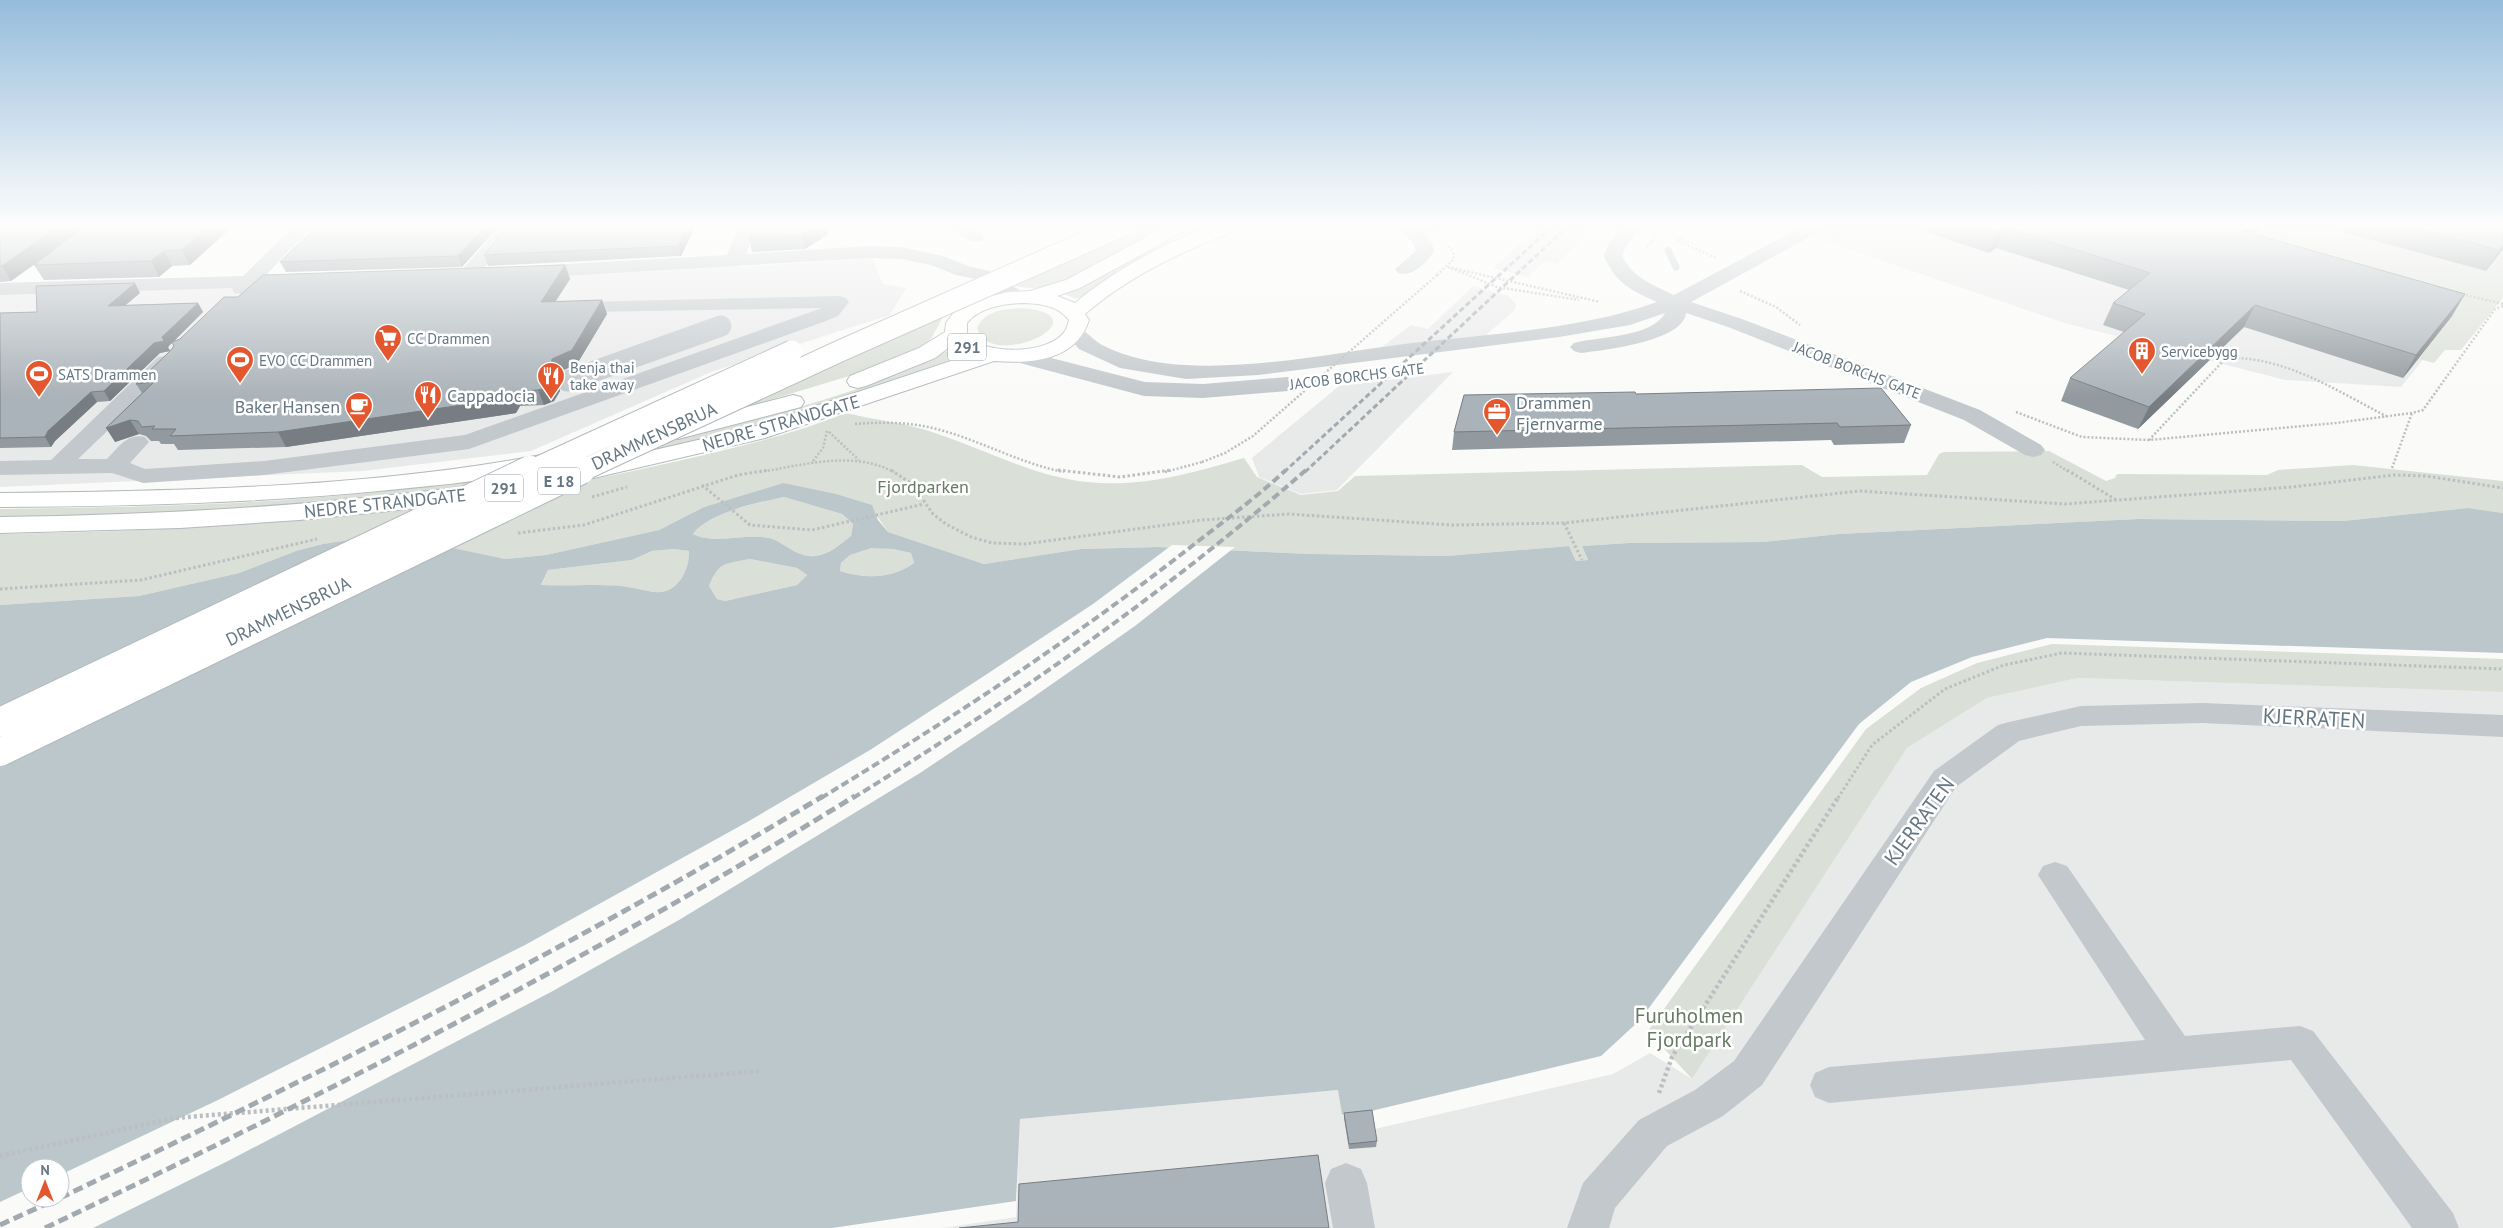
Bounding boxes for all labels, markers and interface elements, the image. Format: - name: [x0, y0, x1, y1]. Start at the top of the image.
- supermarket icon: CC Drammen: [373, 323, 403, 362]
- place label: CC Drammen: [407, 329, 490, 348]
- road number: 291: [948, 334, 986, 361]
- building icon: Servicebygg: [2127, 336, 2157, 375]
- street label: JACOB BORCHS GATE: [1790, 337, 1924, 403]
- place label: Servicebygg: [2161, 342, 2238, 361]
- sports icon: EVO CC Drammen: [225, 345, 255, 384]
- place label: EVO CC Drammen: [259, 351, 372, 370]
- place label: Benja thai take away: [570, 358, 635, 394]
- street label: JACOB BORCHS GATE: [1288, 358, 1425, 394]
- sports icon: SATS Drammen: [24, 359, 54, 398]
- restaurant icon: Benja thai take away: [536, 361, 566, 400]
- place label: SATS Drammen: [58, 365, 157, 384]
- restaurant icon: Cappadocia: [413, 380, 443, 419]
- place label: Cappadocia: [447, 384, 536, 407]
- street label: NEDRE STRANDGATE: [700, 389, 862, 457]
- cafe icon: Baker Hansen: [344, 391, 374, 430]
- place label: Drammen Fjernvarme: [1516, 391, 1603, 435]
- place label: Baker Hansen: [235, 395, 340, 418]
- street label: DRAMMENSBRUA: [588, 397, 721, 475]
- office icon: Drammen Fjernvarme: [1482, 397, 1512, 436]
- road number: E 18: [538, 468, 580, 494]
- road number: 291: [485, 474, 523, 502]
- park label: Fjordparken: [877, 475, 969, 498]
- street label: NEDRE STRANDGATE: [303, 483, 467, 523]
- street label: DRAMMENSBRUA: [222, 571, 355, 651]
- street label: KJERRATEN: [2262, 702, 2366, 734]
- street label: KJERRATEN: [1878, 772, 1960, 870]
- park label: Furuholmen Fjordpark: [1635, 1002, 1743, 1053]
- north arrow: [20, 1158, 70, 1208]
- text: N: [40, 1161, 50, 1179]

